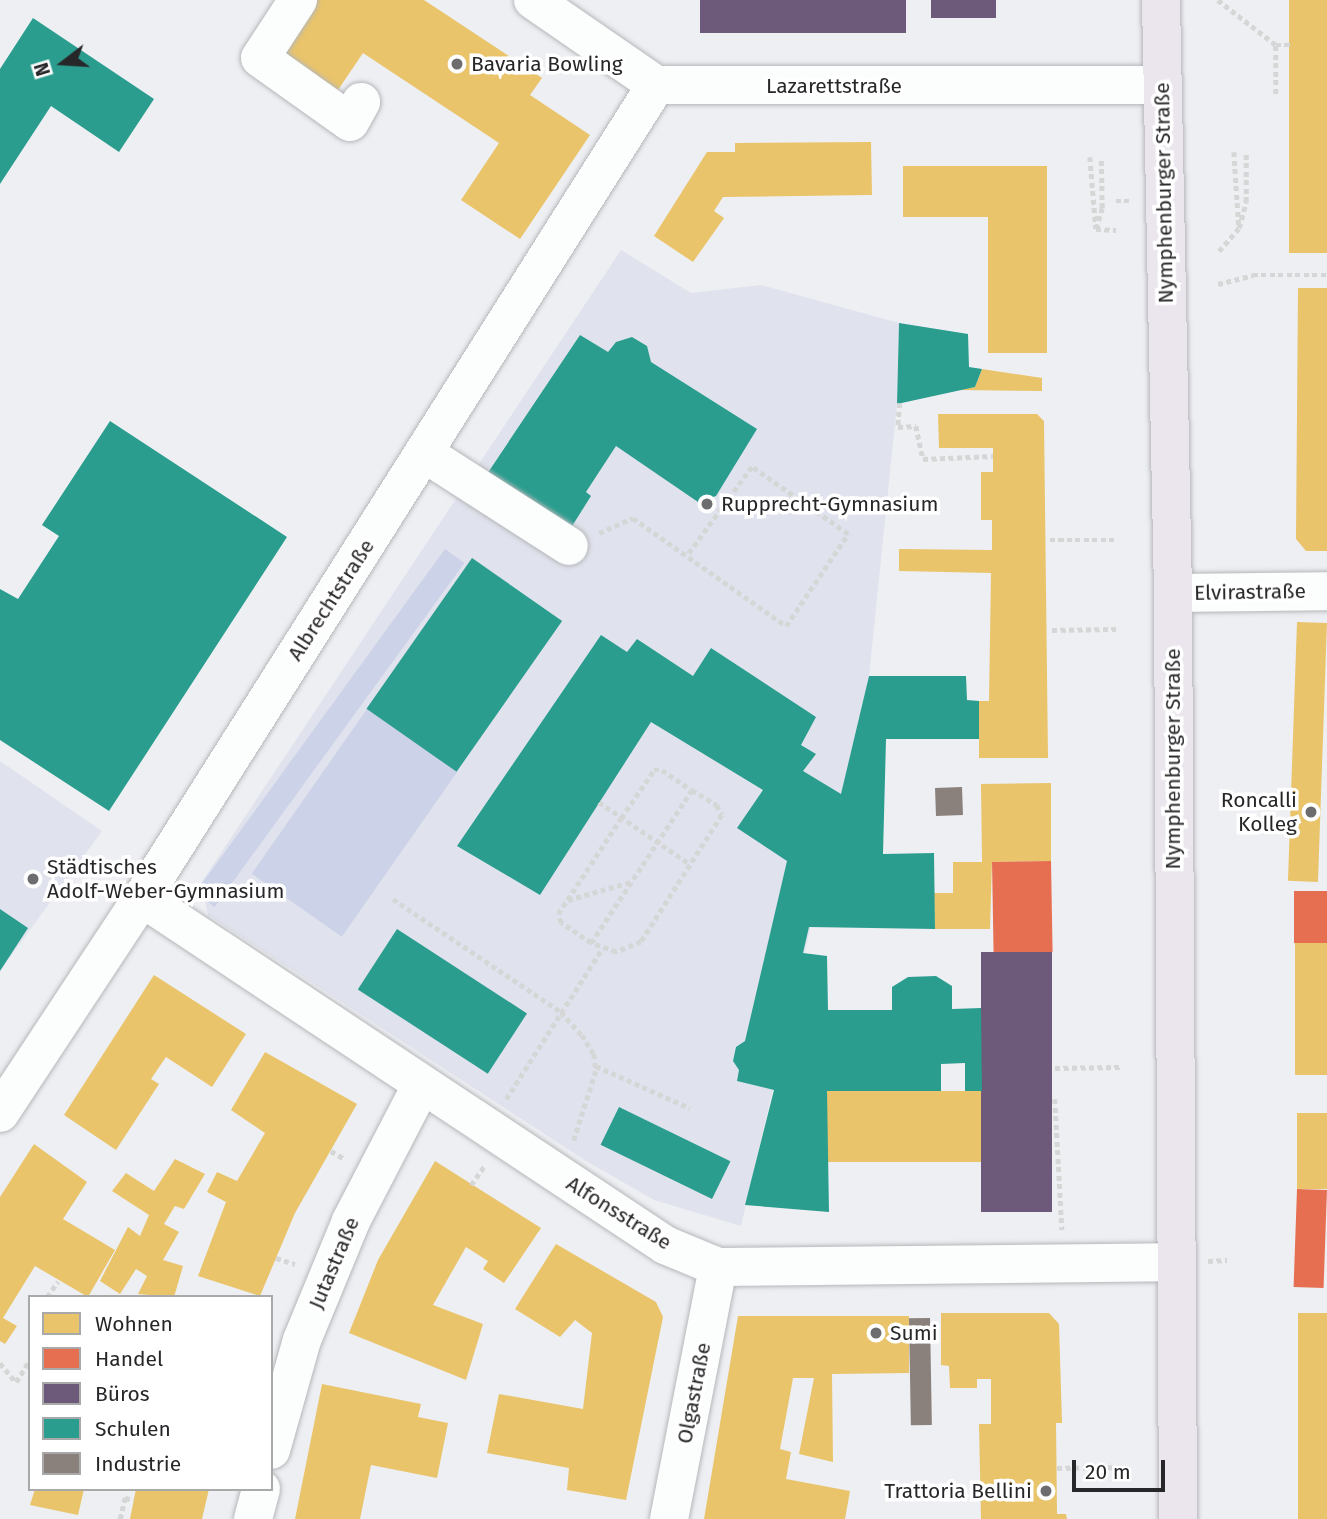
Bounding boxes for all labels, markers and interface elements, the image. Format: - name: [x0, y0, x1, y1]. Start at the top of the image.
- north arrow: [28, 28, 98, 98]
- place label: Bavaria Bowling: [471, 51, 623, 77]
- marker: Bavaria Bowling: [449, 56, 465, 72]
- text: N: [30, 60, 55, 79]
- street label: Lazarettstraße: [766, 73, 902, 99]
- street label: Nymphenburger Straße: [1149, 82, 1179, 304]
- place label: Rupprecht-Gymnasium: [721, 491, 938, 517]
- marker: Rupprecht-Gymnasium: [699, 496, 715, 512]
- street label: Albrechtstraße: [282, 535, 380, 665]
- street label: Elvirastraße: [1194, 578, 1306, 606]
- street label: Nymphenburger Straße: [1160, 648, 1186, 870]
- place label: Roncalli Kolleg: [1221, 787, 1297, 837]
- marker: Roncalli Kolleg: [1303, 804, 1319, 820]
- place label: Städtisches Adolf-Weber-Gymnasium: [47, 854, 285, 904]
- marker: Städtisches Adolf-Weber-Gymnasium: [25, 871, 41, 887]
- street label: Alfonsstraße: [562, 1171, 676, 1255]
- street label: Jutastraße: [303, 1213, 365, 1313]
- legend: [28, 1295, 273, 1491]
- text: Wohnen: [95, 1311, 173, 1337]
- place label: Sumi: [890, 1320, 938, 1346]
- marker: Sumi: [868, 1325, 884, 1341]
- street label: Olgastraße: [672, 1340, 716, 1446]
- text: Handel: [95, 1346, 163, 1372]
- text: Büros: [95, 1381, 150, 1407]
- text: Schulen: [95, 1416, 171, 1442]
- scale bar: [1075, 1446, 1168, 1490]
- text: Industrie: [95, 1451, 181, 1477]
- text: 20 m: [1085, 1459, 1131, 1485]
- place label: Trattoria Bellini: [884, 1478, 1032, 1504]
- marker: Trattoria Bellini: [1038, 1483, 1054, 1499]

